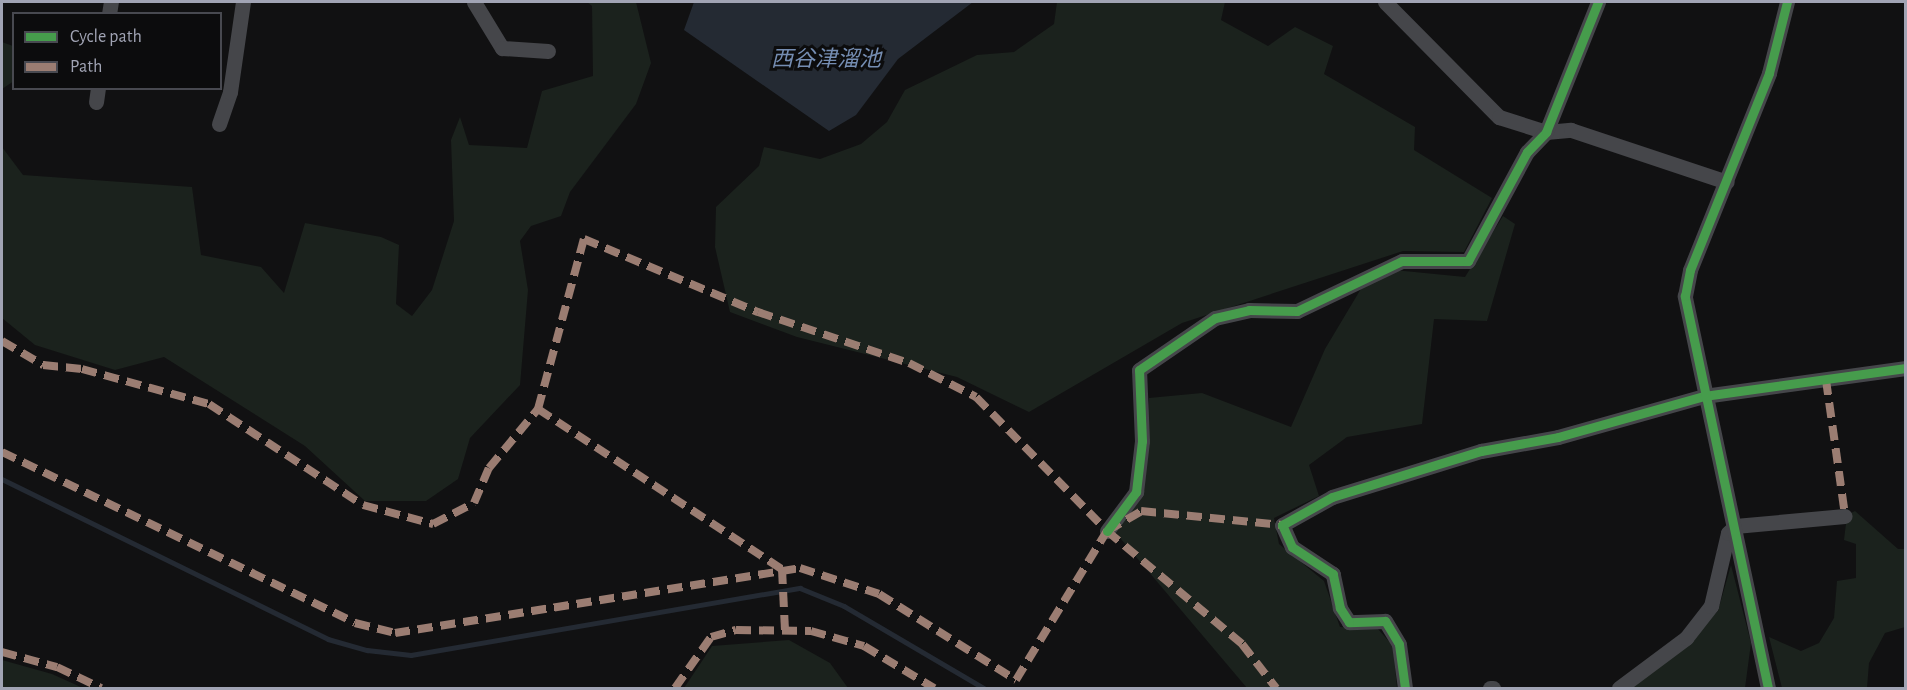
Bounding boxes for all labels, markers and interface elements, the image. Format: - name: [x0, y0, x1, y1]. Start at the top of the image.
- legend: [12, 12, 222, 90]
- text: Cycle path: [70, 28, 142, 46]
- water label: 西谷津溜池: [771, 47, 881, 73]
- text: Path: [70, 58, 102, 76]

